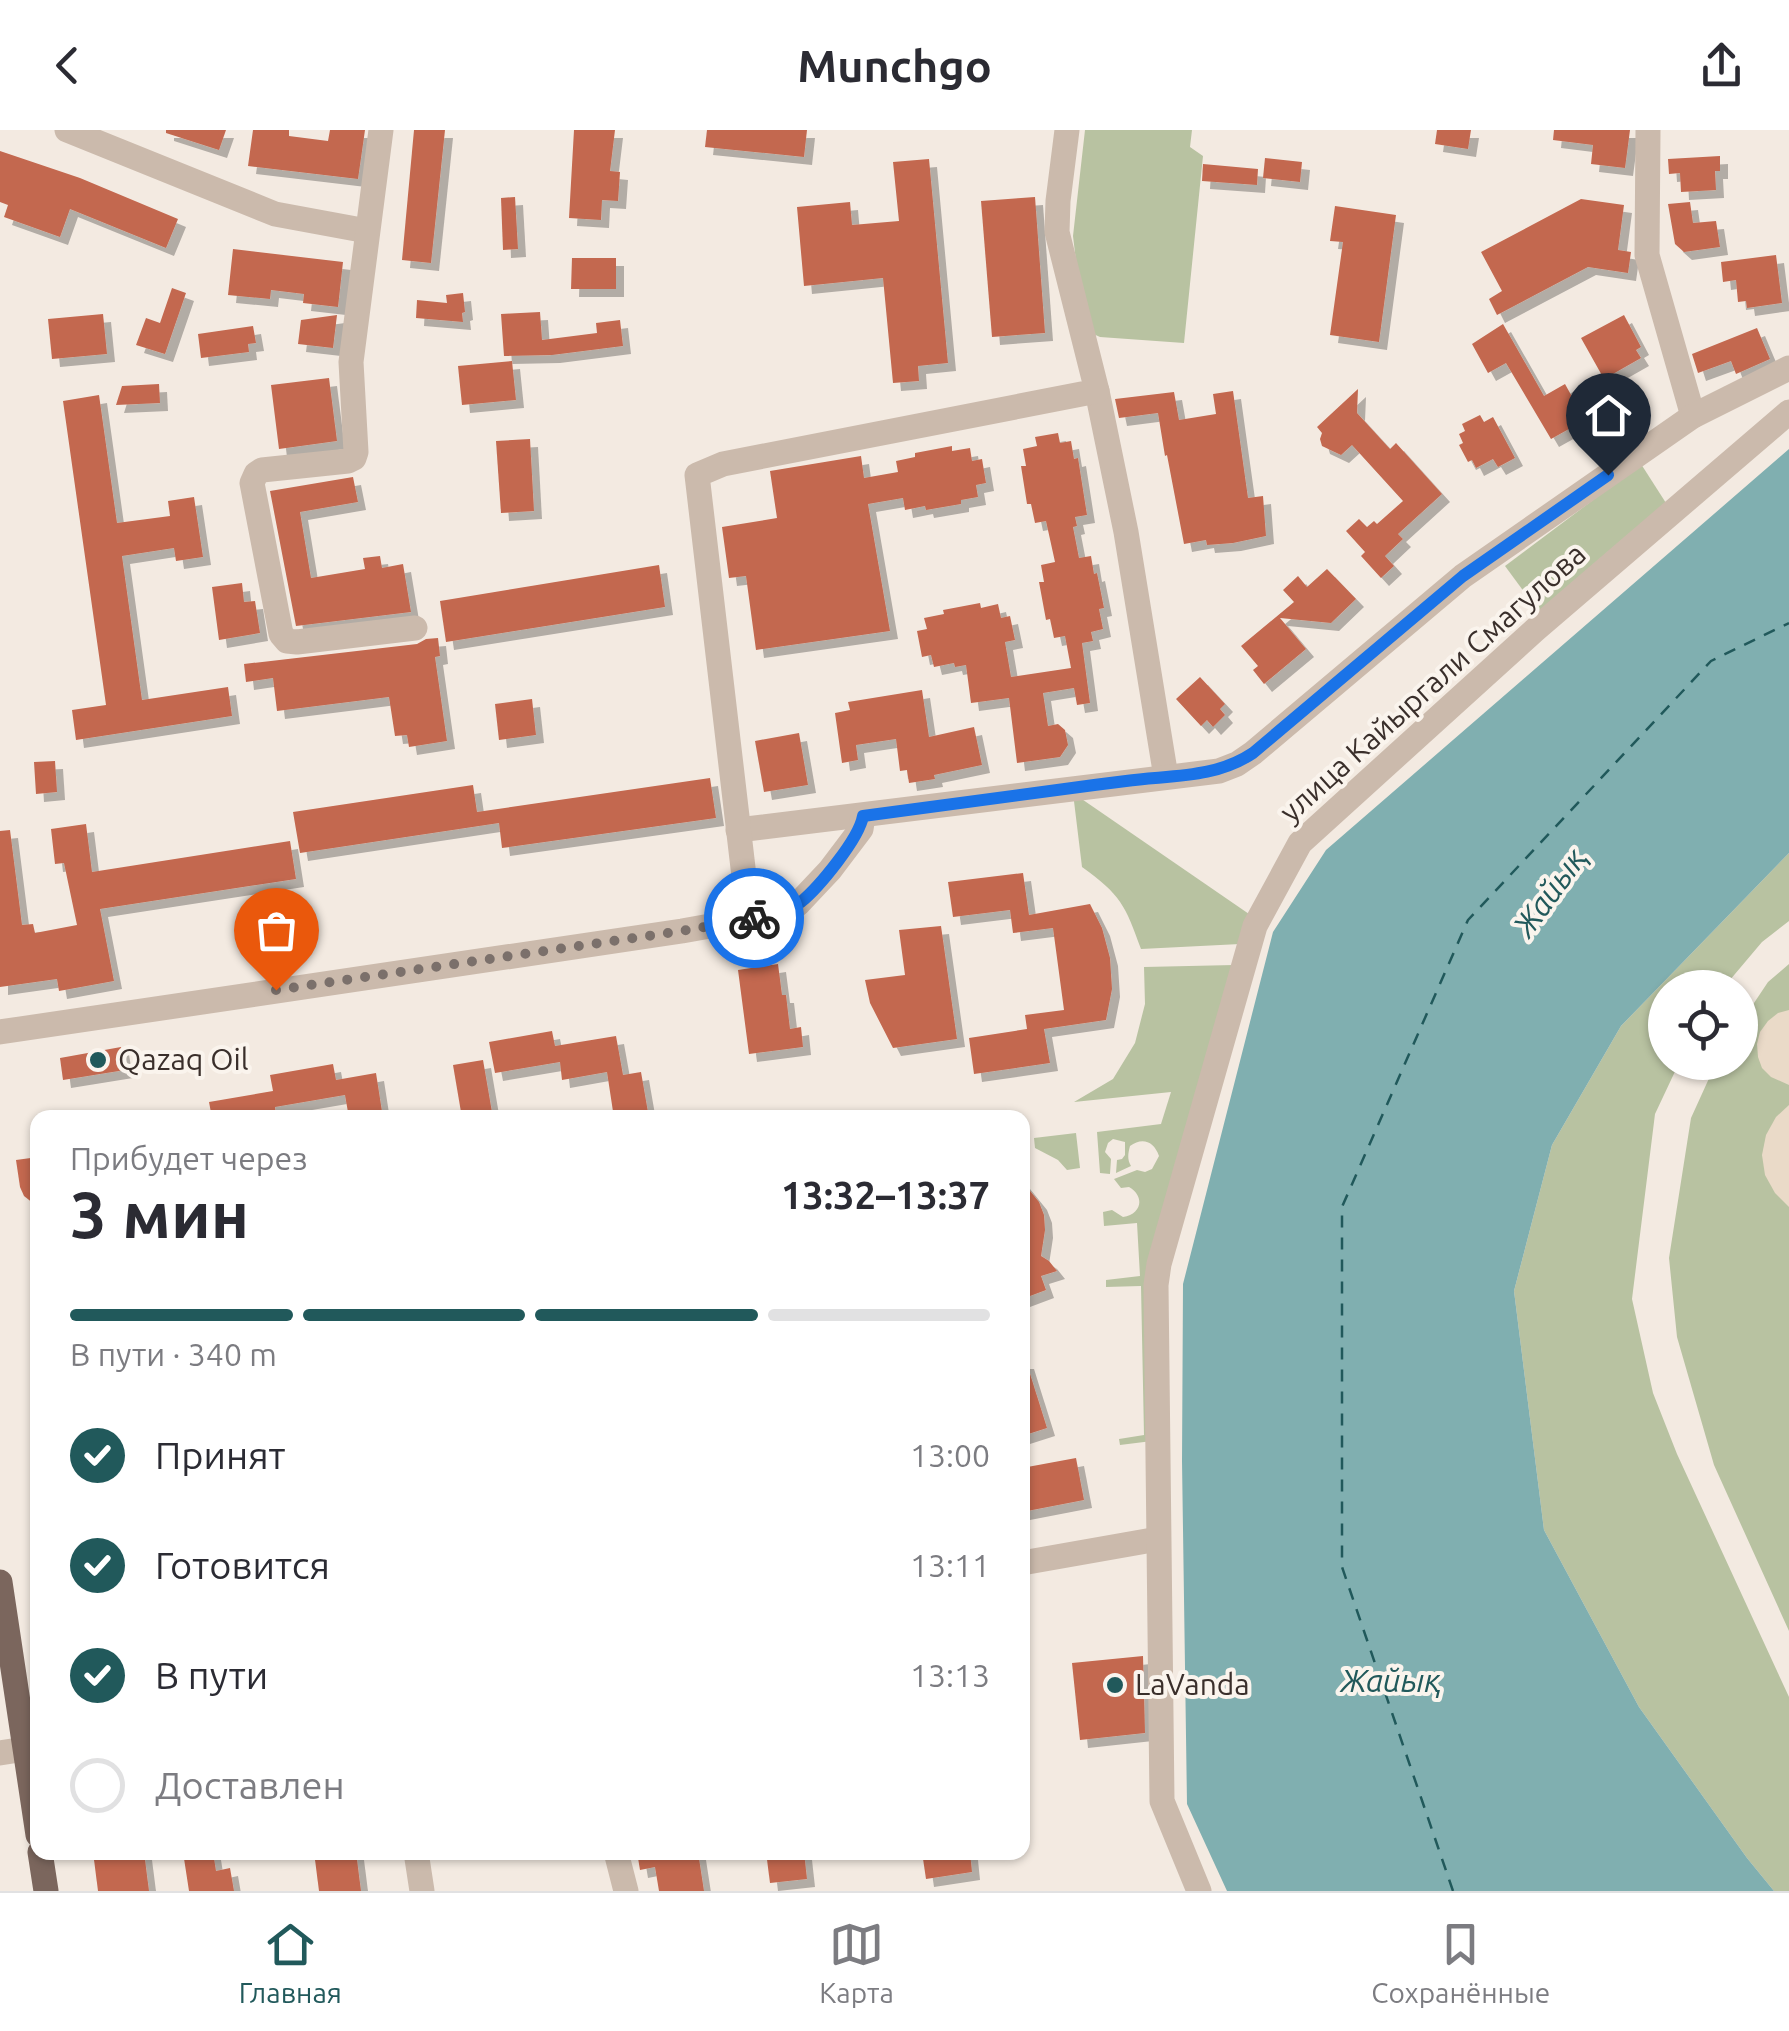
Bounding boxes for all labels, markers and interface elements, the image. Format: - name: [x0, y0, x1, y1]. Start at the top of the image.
- icon: back: [40, 38, 95, 93]
- icon: share: [1694, 38, 1749, 93]
- text: Munchgo: [797, 40, 992, 91]
- pin: [1566, 373, 1651, 476]
- icon: home: [1581, 388, 1636, 443]
- street label: улица Кайыргали Смагулова: [1273, 536, 1592, 829]
- water label: Жайық: [1504, 840, 1593, 944]
- courier: [704, 868, 804, 968]
- pin: [234, 888, 319, 991]
- icon: bike: [727, 891, 782, 946]
- icon: bag: [249, 903, 304, 958]
- map controls: [1648, 970, 1758, 1080]
- button: locate: [1648, 970, 1758, 1080]
- place label: Qazaq Oil: [118, 1042, 249, 1076]
- marker: Qazaq Oil: [87, 1049, 109, 1071]
- text: Прибудет через: [70, 1140, 308, 1176]
- text: 13:32–13:37: [781, 1174, 990, 1216]
- text: 3 мин: [70, 1177, 249, 1250]
- text: В пути · 340 m: [70, 1336, 277, 1372]
- icon: check: [70, 1428, 125, 1483]
- text: Принят: [155, 1434, 285, 1476]
- text: 13:00: [910, 1437, 990, 1473]
- icon: check: [70, 1538, 125, 1593]
- text: Готовится: [155, 1544, 330, 1586]
- text: 13:11: [910, 1547, 990, 1583]
- icon: check: [70, 1648, 125, 1703]
- text: В пути: [155, 1654, 268, 1696]
- text: 13:13: [910, 1657, 990, 1693]
- water label: Жайық: [1339, 1662, 1441, 1698]
- place label: LaVanda: [1135, 1667, 1250, 1701]
- marker: LaVanda: [1104, 1674, 1126, 1696]
- text: Доставлен: [155, 1764, 345, 1806]
- tab: Главная: [239, 1917, 342, 2008]
- tab: Карта: [819, 1917, 894, 2008]
- tab: Сохранённые: [1371, 1917, 1550, 2008]

